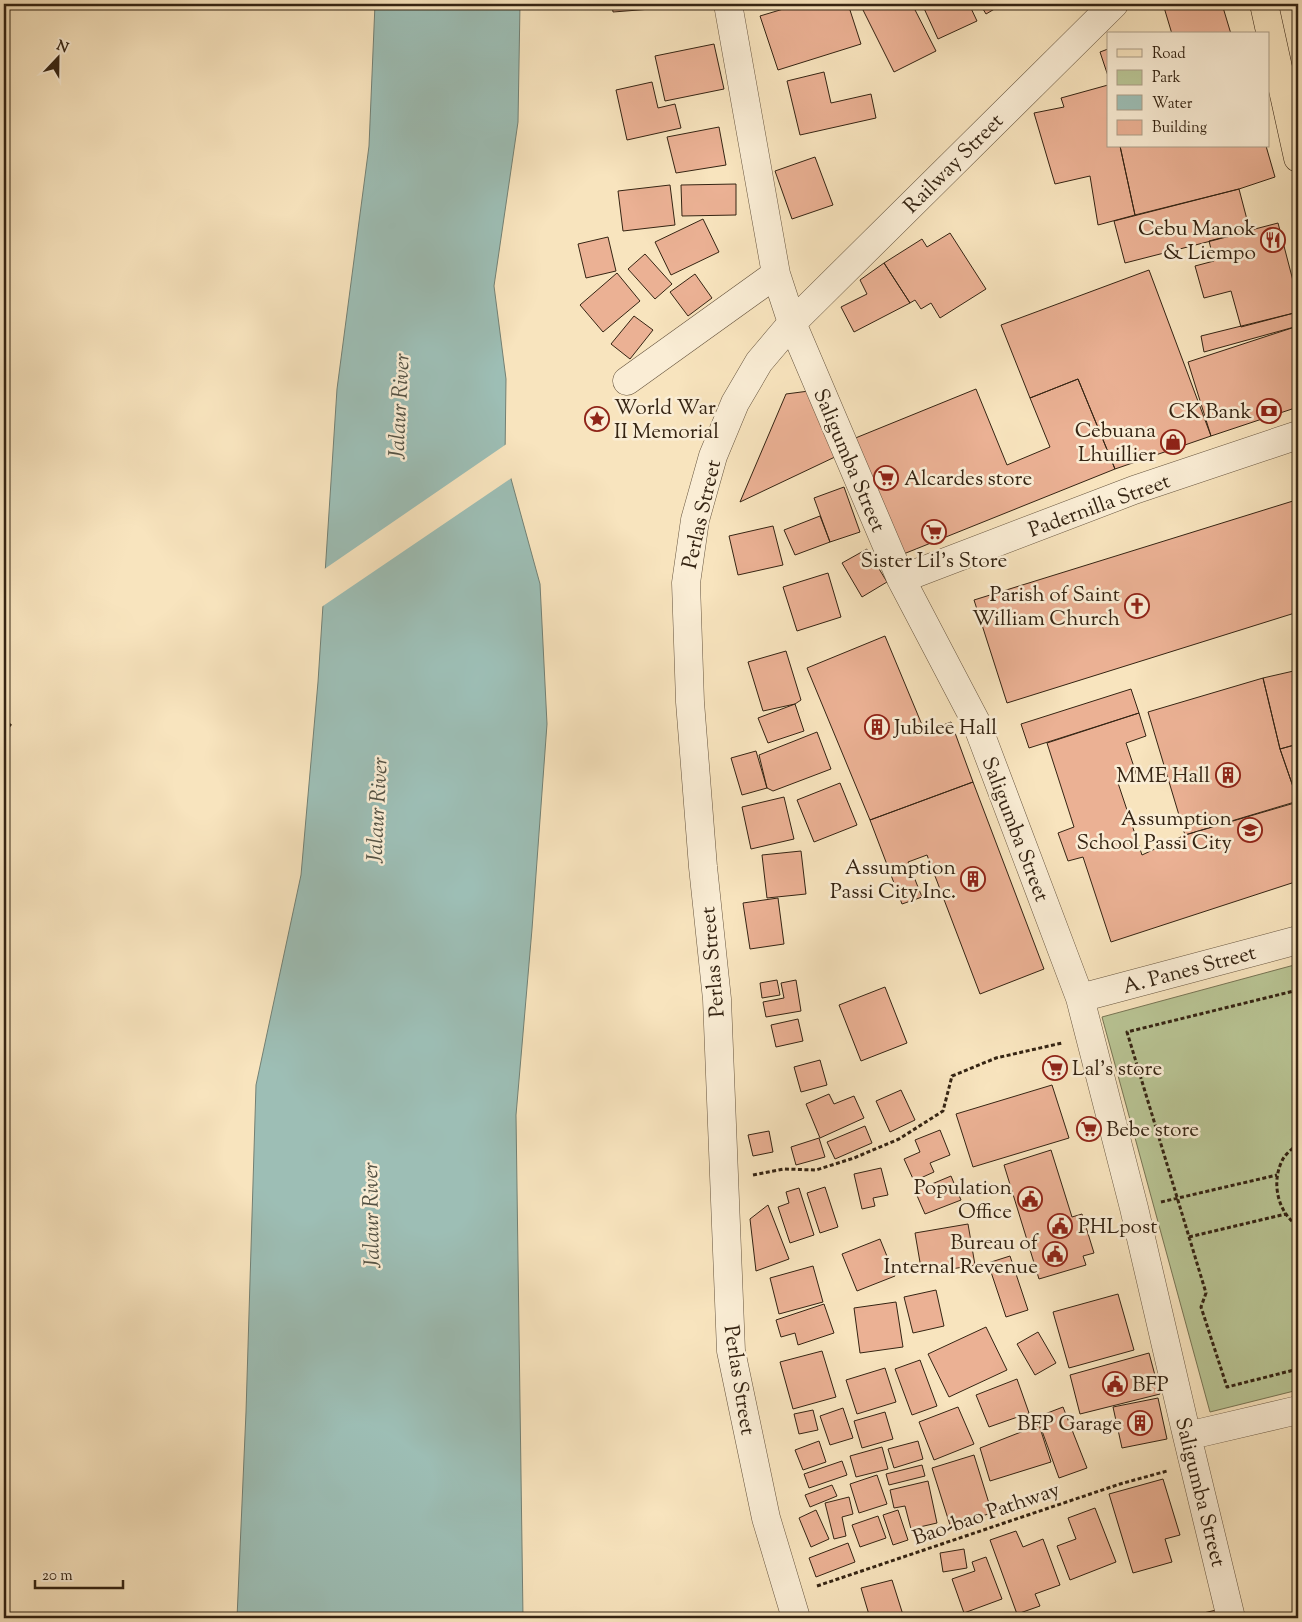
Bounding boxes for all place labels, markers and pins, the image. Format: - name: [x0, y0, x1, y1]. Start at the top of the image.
- place label: Cebu Manok & Liempo: [1138, 215, 1257, 269]
- restaurant icon: Cebu Manok & Liempo: [1260, 227, 1286, 253]
- place label: World War II Memorial: [614, 394, 719, 448]
- place label: CK Bank: [1169, 398, 1253, 428]
- bank icon: CK Bank: [1256, 398, 1282, 424]
- place icon: World War II Memorial: [584, 406, 610, 432]
- place label: Cebuana Lhuillier: [1075, 417, 1156, 471]
- shop icon: Cebuana Lhuillier: [1160, 429, 1186, 455]
- supermarket icon: Alcardes store: [873, 465, 899, 491]
- place label: Alcardes store: [904, 465, 1032, 495]
- supermarket icon: Sister Lil's Store: [921, 519, 947, 545]
- place label: Sister Lil's Store: [861, 547, 1007, 577]
- place label: Parish of Saint William Church: [972, 581, 1120, 635]
- church icon: Parish of Saint William Church: [1124, 593, 1150, 619]
- building icon: Jubilee Hall: [864, 714, 890, 740]
- place label: Jubilee Hall: [893, 714, 997, 744]
- place label: MME Hall: [1116, 762, 1210, 792]
- building icon: MME Hall: [1215, 762, 1241, 788]
- place label: Assumption School Passi City: [1076, 805, 1233, 859]
- school or university icon: Assumption School Passi City: [1237, 817, 1263, 843]
- place label: Assumption Passi City Inc.: [830, 854, 956, 908]
- building icon: Assumption Passi City Inc.: [960, 866, 986, 892]
- supermarket icon: Lal's store: [1042, 1055, 1068, 1081]
- place label: Lal's store: [1072, 1055, 1162, 1085]
- supermarket icon: Bebe store: [1076, 1116, 1102, 1142]
- place label: Bebe store: [1106, 1116, 1199, 1146]
- place label: Population Office: [914, 1174, 1012, 1228]
- public building icon: Population Office: [1017, 1186, 1043, 1212]
- public building icon: PHLpost: [1047, 1213, 1073, 1239]
- place label: PHLpost: [1078, 1213, 1158, 1243]
- place label: Bureau of Internal Revenue: [883, 1229, 1040, 1283]
- public building icon: Bureau of Internal Revenue: [1042, 1241, 1068, 1267]
- public building icon: BFP: [1102, 1371, 1128, 1397]
- place label: BFP: [1132, 1371, 1169, 1401]
- place label: BFP Garage: [1017, 1410, 1122, 1440]
- building icon: BFP Garage: [1127, 1410, 1153, 1436]

